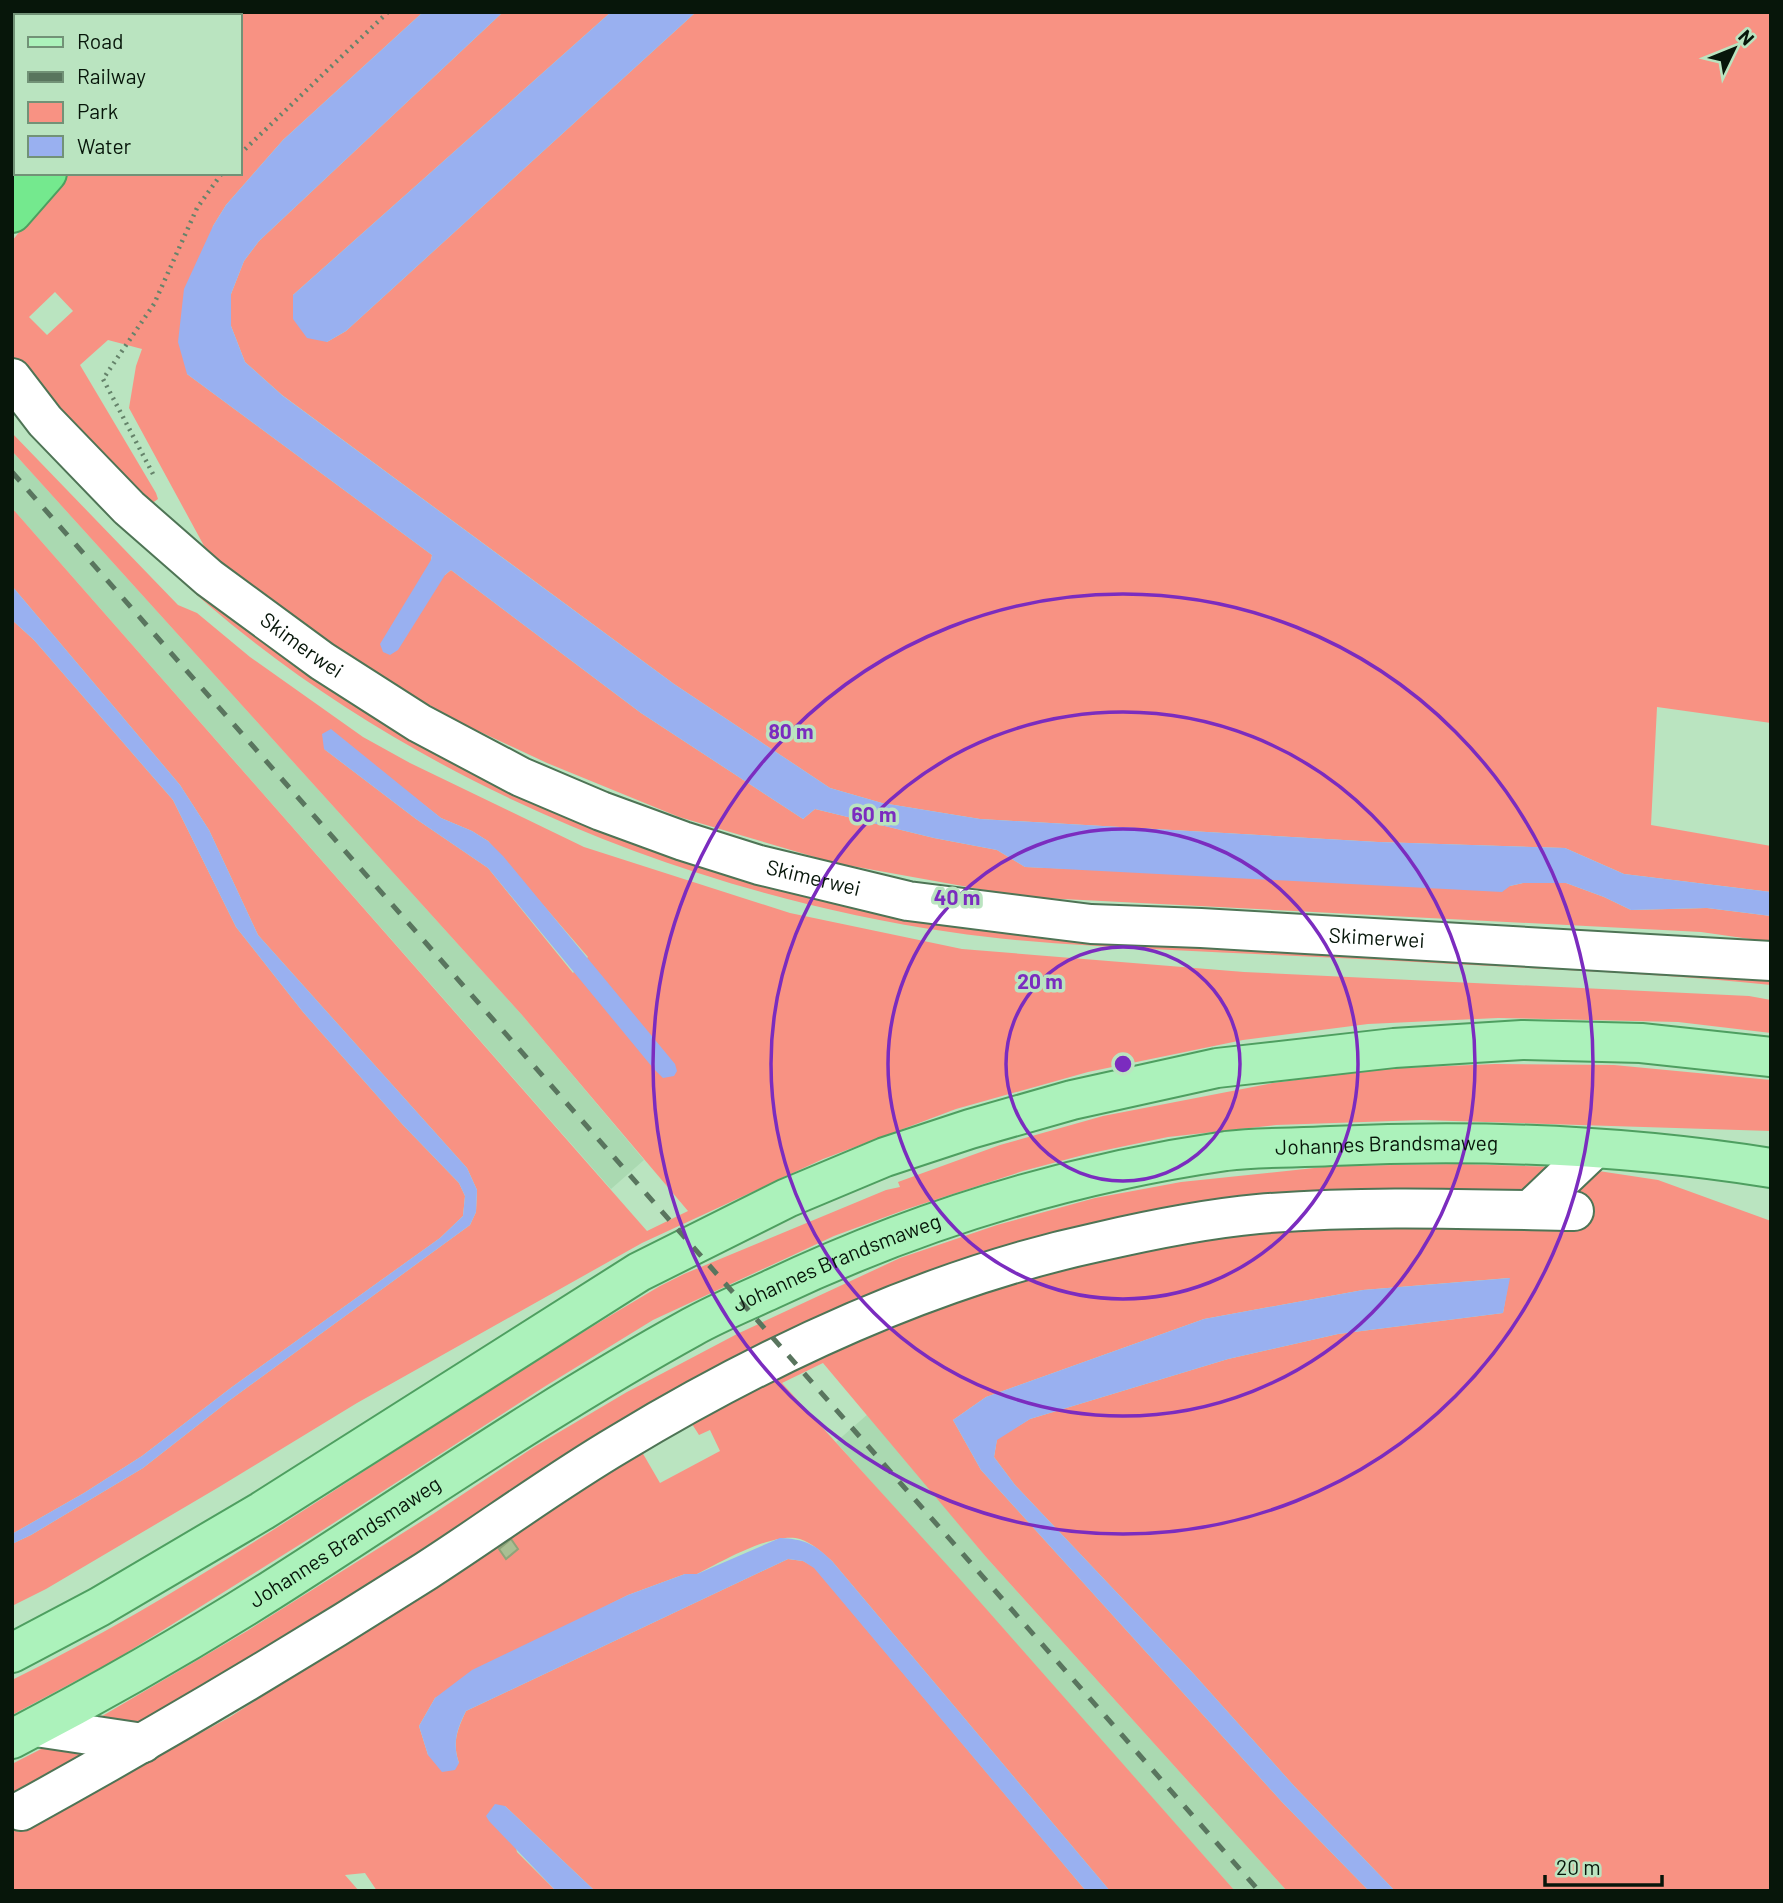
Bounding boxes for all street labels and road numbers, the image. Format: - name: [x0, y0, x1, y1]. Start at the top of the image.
- street label: Skimerwei: [256, 606, 348, 682]
- street label: Skimerwei: [764, 853, 863, 900]
- street label: Skimerwei: [1328, 921, 1426, 952]
- street label: Johannes Brandsmaweg: [1275, 1129, 1498, 1159]
- street label: Johannes Brandsmaweg: [728, 1207, 944, 1316]
- street label: Johannes Brandsmaweg: [244, 1470, 445, 1612]

